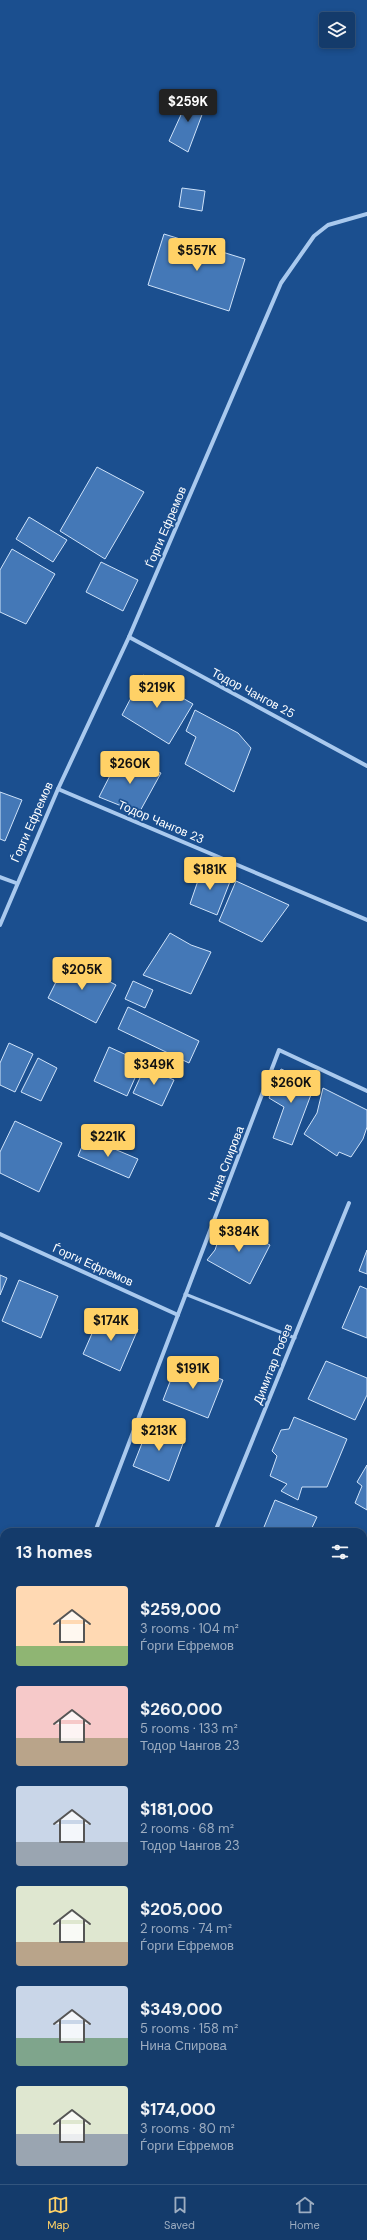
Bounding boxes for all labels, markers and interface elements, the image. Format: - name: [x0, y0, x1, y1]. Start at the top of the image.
- map controls: [319, 12, 355, 48]
- button: layers: [319, 12, 355, 48]
- pin: $259K: [160, 89, 216, 123]
- text: $259K: [168, 93, 208, 110]
- pin: $557K: [169, 238, 225, 272]
- text: $557K: [177, 242, 217, 259]
- street label: Ѓорги Ефремов: [142, 484, 190, 570]
- street label: Тодор Чангов 25: [209, 664, 297, 722]
- pin: $219K: [129, 675, 185, 709]
- text: $219K: [139, 679, 175, 696]
- pin: $260K: [102, 751, 158, 785]
- text: $260K: [109, 755, 151, 772]
- street label: Ѓорги Ефремов: [7, 779, 57, 865]
- street label: Тодор Чангов 23: [116, 797, 206, 847]
- pin: $181K: [182, 857, 238, 891]
- text: $181K: [193, 861, 227, 878]
- pin: $205K: [54, 957, 110, 991]
- text: $205K: [61, 961, 103, 978]
- pin: $349K: [126, 1052, 182, 1086]
- text: $349K: [134, 1056, 174, 1073]
- pin: $260K: [263, 1070, 319, 1104]
- text: $260K: [270, 1074, 312, 1091]
- street label: Нина Спирова: [204, 1123, 248, 1204]
- pin: $221K: [80, 1124, 136, 1158]
- text: $221K: [90, 1128, 126, 1145]
- pin: $384K: [211, 1219, 267, 1253]
- text: $384K: [219, 1223, 259, 1240]
- street label: Ѓорги Ефремов: [50, 1240, 136, 1290]
- pin: $174K: [83, 1308, 139, 1342]
- text: $174K: [93, 1312, 129, 1329]
- street label: Димитар Робев: [250, 1321, 296, 1407]
- pin: $191K: [165, 1356, 221, 1390]
- text: $191K: [176, 1360, 210, 1377]
- pin: $213K: [131, 1418, 187, 1452]
- text: $213K: [141, 1422, 177, 1439]
- text: 13 homes: [16, 1541, 93, 1563]
- icon: filters: [329, 1541, 351, 1563]
- text: $259,000: [140, 1598, 221, 1620]
- icon: home: [48, 1602, 96, 1650]
- text: 3 rooms · 104 m²: [140, 1620, 239, 1637]
- text: Ѓорги Ефремов: [140, 1637, 234, 1654]
- text: $260,000: [140, 1698, 222, 1720]
- icon: home: [48, 1702, 96, 1750]
- text: 5 rooms · 133 m²: [140, 1720, 238, 1737]
- text: Тодор Чангов 23: [140, 1737, 240, 1754]
- text: $181,000: [140, 1798, 213, 1820]
- icon: home: [48, 1802, 96, 1850]
- text: 2 rooms · 68 m²: [140, 1820, 234, 1837]
- text: Тодор Чангов 23: [140, 1837, 240, 1854]
- text: $205,000: [140, 1898, 223, 1920]
- icon: home: [48, 1902, 96, 1950]
- text: 2 rooms · 74 m²: [140, 1920, 232, 1937]
- text: Ѓорги Ефремов: [140, 1937, 234, 1954]
- text: $349,000: [140, 1998, 222, 2020]
- icon: home: [48, 2002, 96, 2050]
- text: 5 rooms · 158 m²: [140, 2020, 238, 2037]
- text: Нина Спирова: [140, 2037, 227, 2054]
- text: $174,000: [140, 2098, 216, 2120]
- icon: home: [48, 2102, 96, 2150]
- text: 3 rooms · 80 m²: [140, 2120, 235, 2137]
- text: Ѓорги Ефремов: [140, 2137, 234, 2154]
- tab: Map: [47, 2194, 69, 2232]
- tab: Saved: [164, 2194, 195, 2232]
- tab: Home: [290, 2194, 320, 2232]

